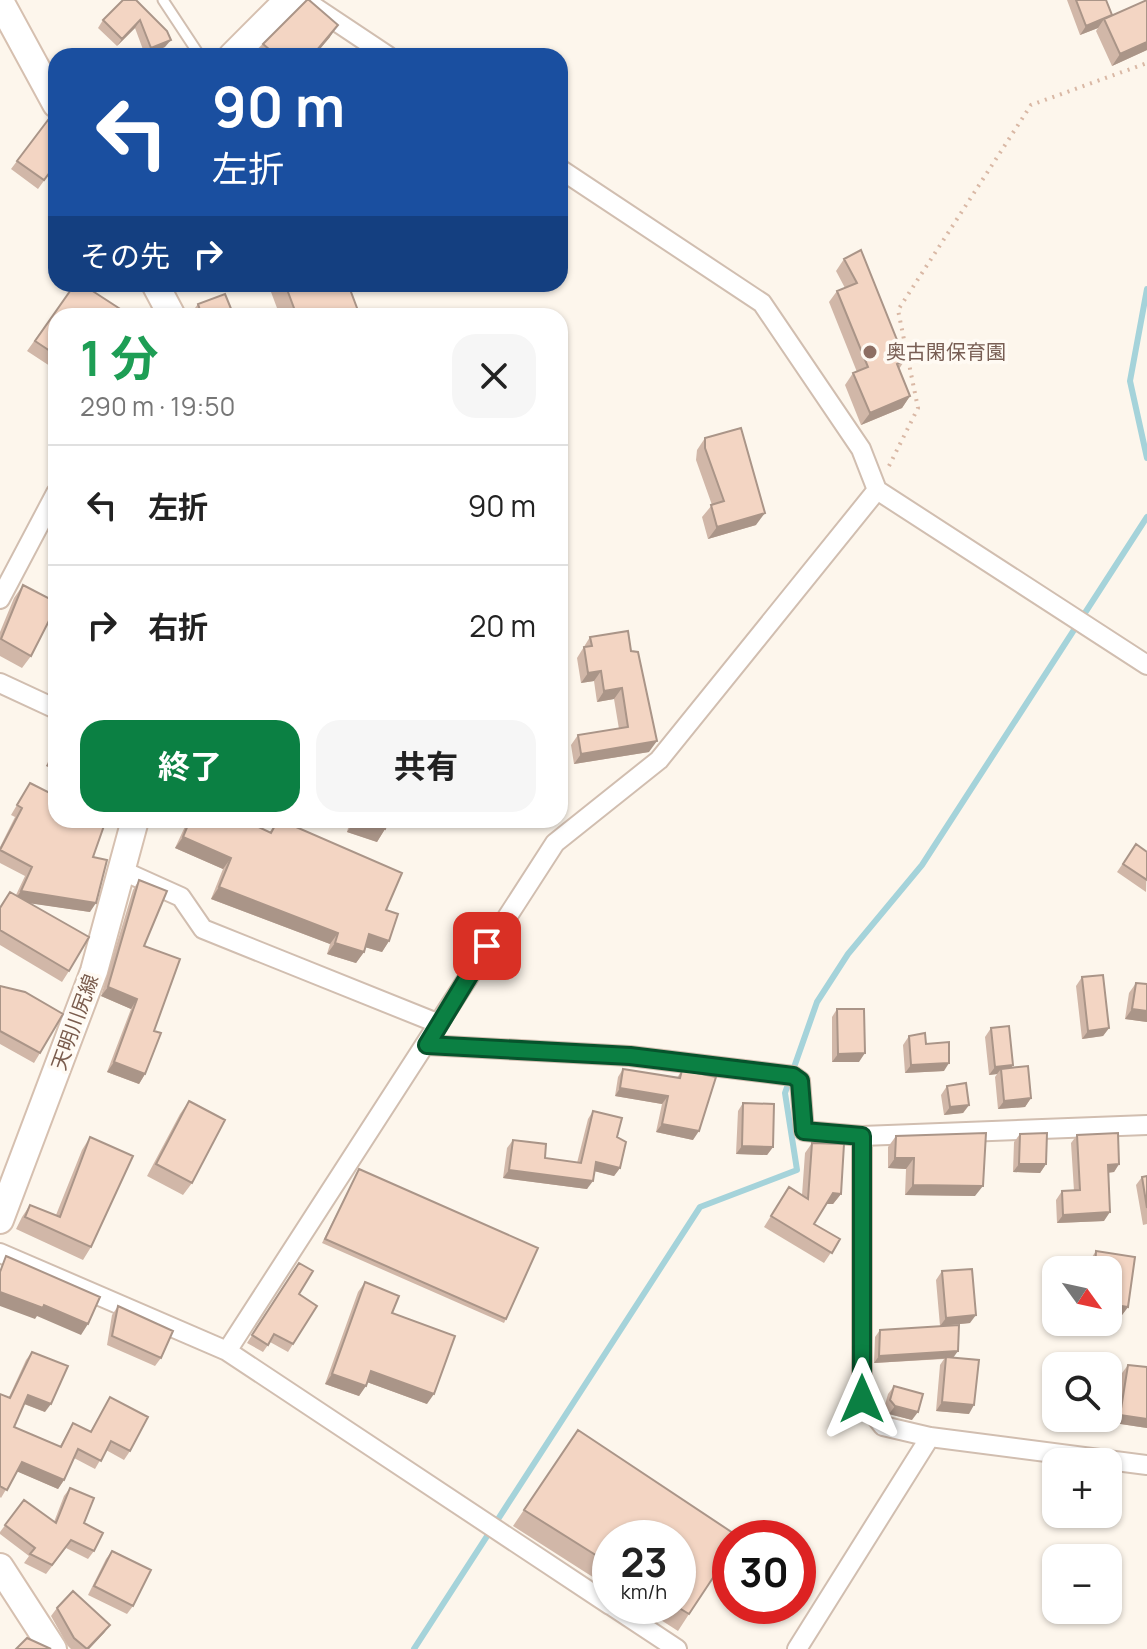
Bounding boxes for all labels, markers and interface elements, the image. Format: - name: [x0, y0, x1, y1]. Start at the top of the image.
- text: 90 m: [212, 67, 345, 144]
- icon: left: [80, 80, 184, 184]
- text: 左折: [212, 144, 284, 193]
- icon: right: [186, 232, 230, 276]
- text: その先: [80, 235, 170, 276]
- text: 1 分: [80, 325, 159, 390]
- button: close: [452, 334, 536, 418]
- place label: 奥古閑保育園: [886, 338, 1006, 365]
- marker: 奥古閑保育園: [861, 343, 879, 361]
- text: 290 m · 19:50: [80, 388, 235, 424]
- icon: left: [80, 483, 124, 527]
- text: 90 m: [468, 485, 536, 526]
- text: 左折: [148, 486, 208, 527]
- icon: right: [80, 603, 124, 647]
- text: 20 m: [469, 605, 536, 646]
- text: 右折: [148, 606, 208, 647]
- button: 終了: [80, 720, 300, 812]
- button: 共有: [316, 720, 536, 812]
- pin: [453, 912, 521, 980]
- icon: arrive: [465, 924, 509, 968]
- street label: 天明川尻線: [45, 970, 104, 1073]
- north arrow: [1042, 1256, 1122, 1336]
- map controls: [1042, 1256, 1122, 1624]
- button: search: [1042, 1352, 1122, 1432]
- position arrow: [820, 1357, 904, 1441]
- button: +: [1042, 1448, 1122, 1528]
- speed limit sign: 30: [712, 1520, 816, 1624]
- text: 23: [620, 1534, 668, 1589]
- button: −: [1042, 1544, 1122, 1624]
- text: km/h: [621, 1578, 667, 1605]

